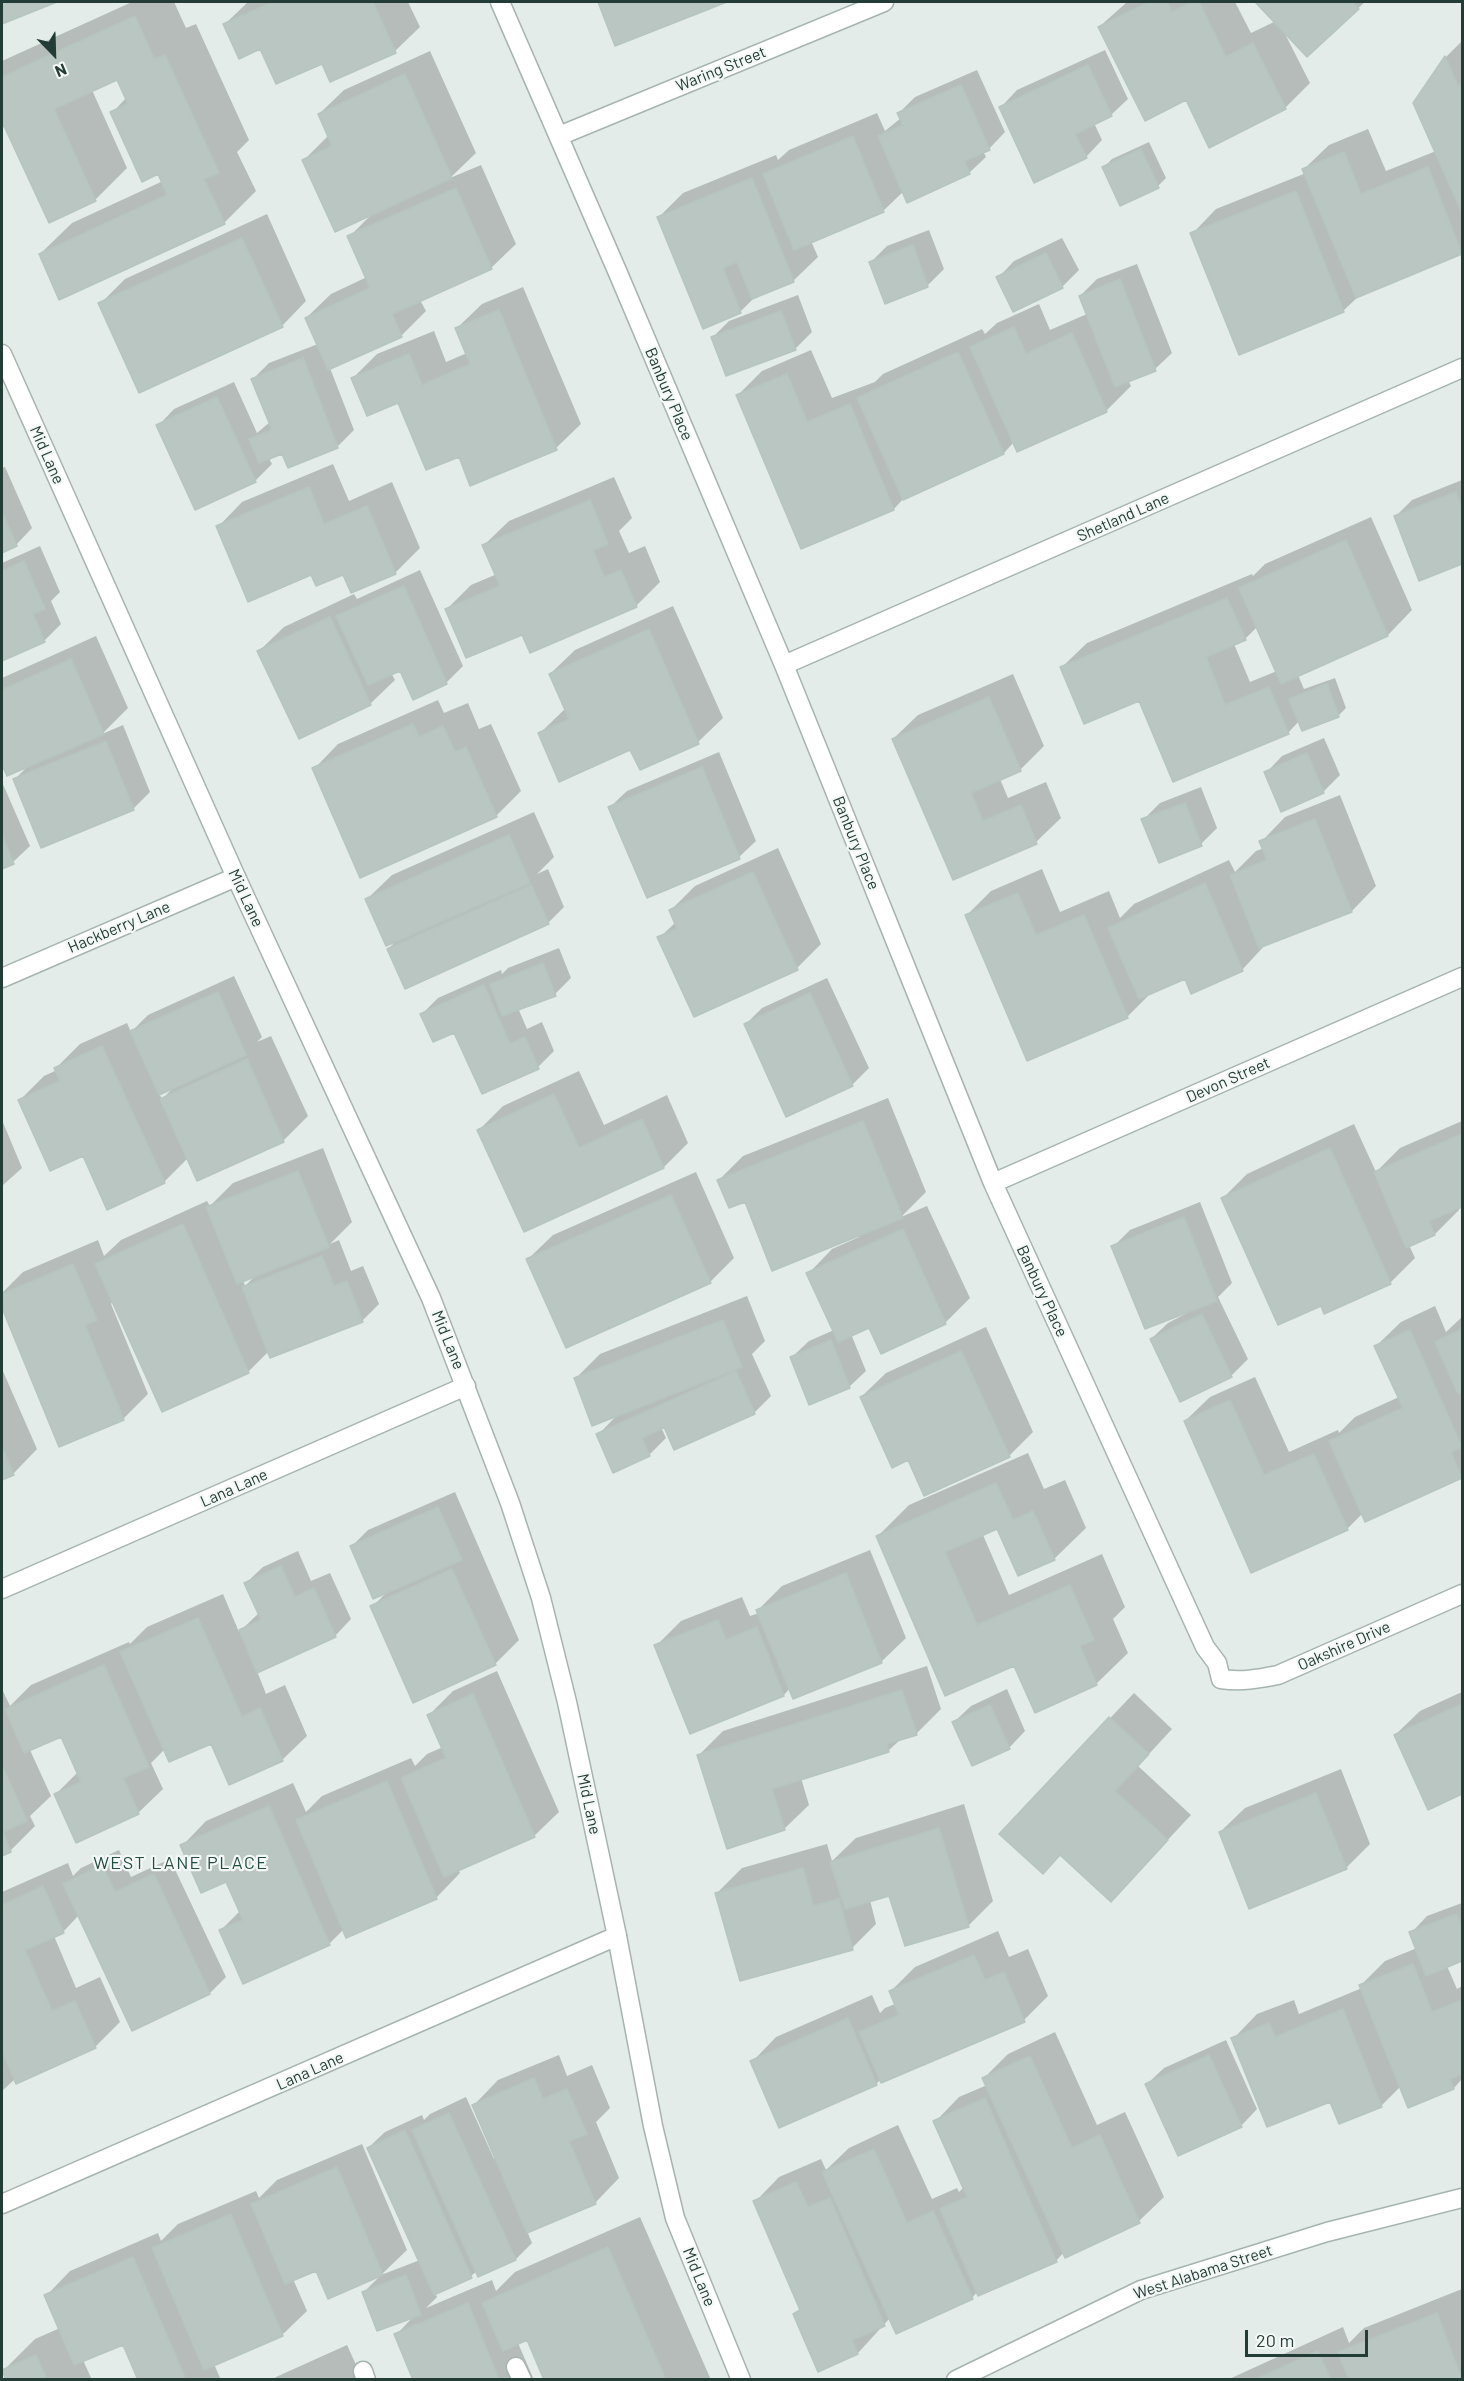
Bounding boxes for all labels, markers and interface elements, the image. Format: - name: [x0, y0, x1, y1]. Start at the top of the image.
- north arrow: [24, 24, 84, 84]
- street label: Waring Street: [673, 42, 769, 96]
- text: N: [53, 60, 70, 82]
- street label: Banbury Place: [641, 345, 697, 443]
- street label: Mid Lane: [26, 423, 68, 487]
- street label: Shetland Lane: [1074, 488, 1172, 546]
- street label: Banbury Place: [829, 794, 883, 892]
- street label: Mid Lane: [224, 866, 268, 930]
- street label: Hackberry Lane: [65, 897, 173, 957]
- street label: Devon Street: [1183, 1053, 1273, 1107]
- street label: Banbury Place: [1012, 1242, 1072, 1340]
- street label: Mid Lane: [428, 1308, 468, 1372]
- street label: Lana Lane: [197, 1465, 271, 1511]
- street label: Oakshire Drive: [1295, 1617, 1393, 1675]
- street label: Mid Lane: [573, 1772, 605, 1836]
- district label: WEST LANE PLACE: [93, 1852, 269, 1874]
- street label: Lana Lane: [273, 2048, 347, 2094]
- street label: West Alabama Street: [1131, 2240, 1275, 2304]
- street label: Mid Lane: [679, 2245, 719, 2309]
- scale bar: [1248, 2318, 1371, 2356]
- text: 20 m: [1256, 2329, 1294, 2351]

